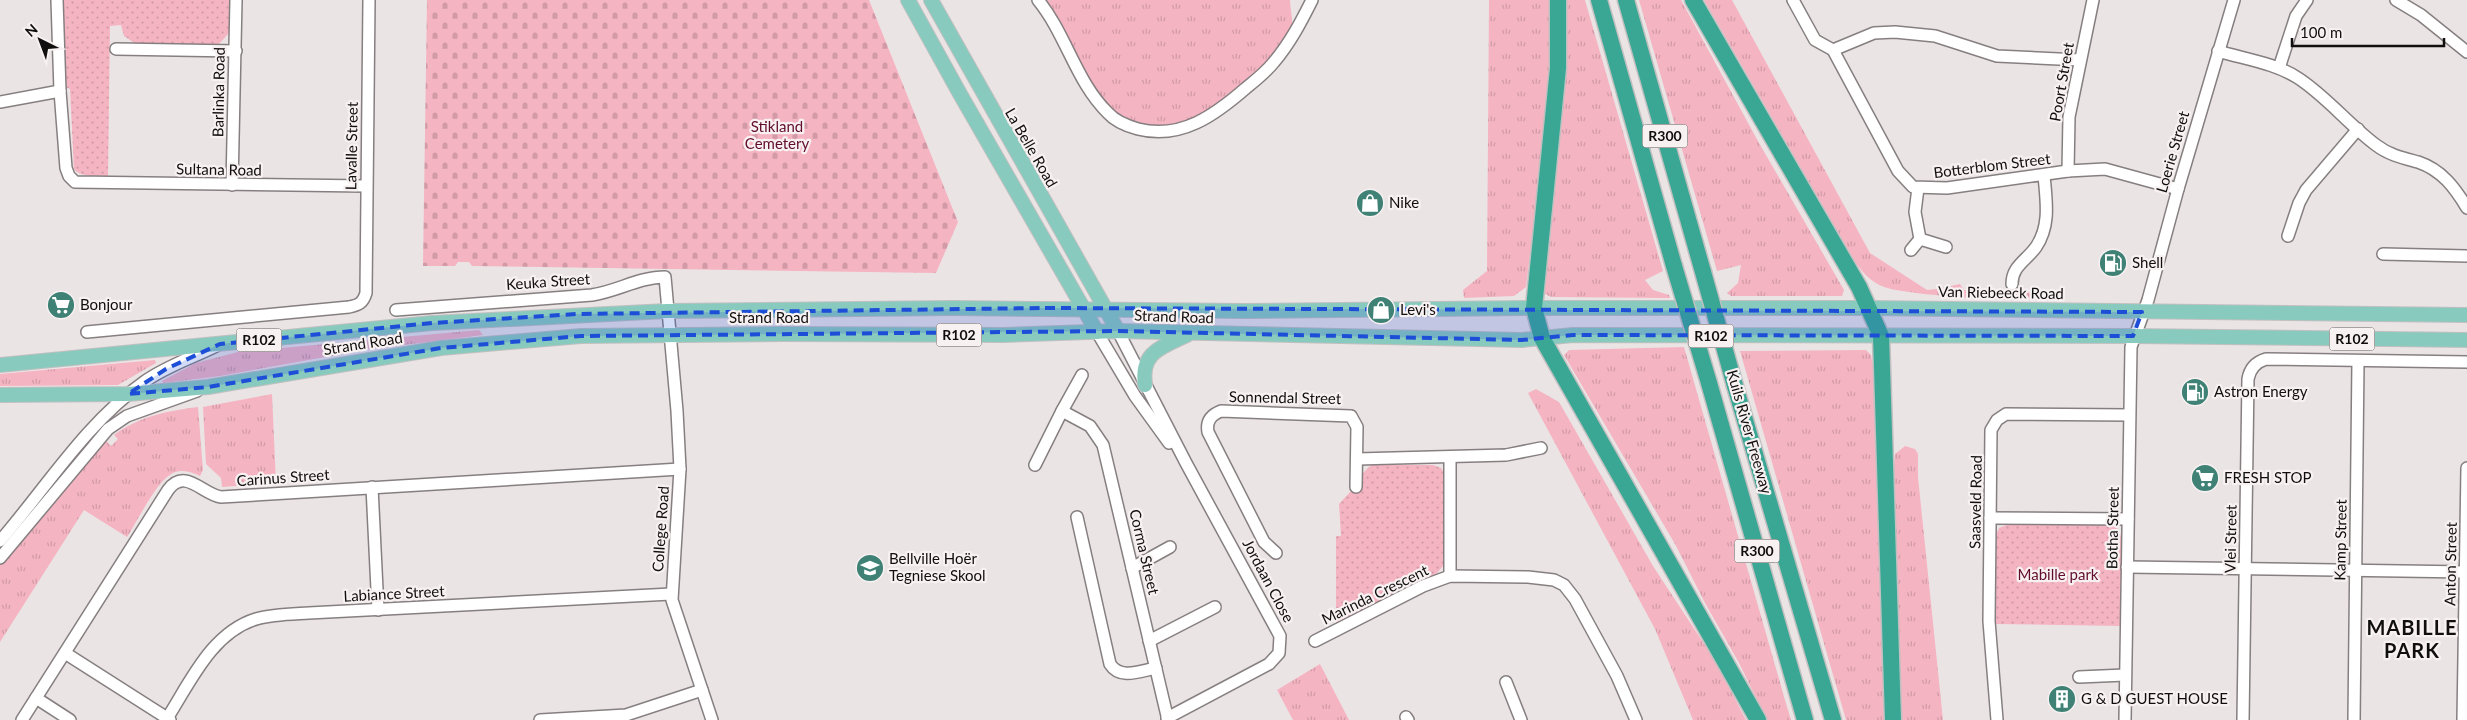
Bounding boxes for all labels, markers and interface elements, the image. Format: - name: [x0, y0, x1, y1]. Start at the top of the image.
- north arrow: [15, 15, 65, 65]
- scale bar: [2292, 15, 2444, 47]
- text: N: [21, 20, 41, 40]
- text: 100 m: [2300, 23, 2342, 41]
- street label: Poort Street: [2045, 40, 2077, 123]
- street label: Barlinka Road: [208, 47, 228, 137]
- street label: Lavalle Street: [341, 101, 361, 190]
- street label: La Belle Road: [1002, 105, 1062, 190]
- street label: Loerie Street: [2152, 108, 2192, 195]
- park label: Stikland Cemetery: [745, 117, 809, 152]
- road number: R300: [1642, 124, 1688, 148]
- street label: Botterblom Street: [1932, 149, 2052, 181]
- street label: Sultana Road: [176, 159, 262, 179]
- shop icon: Nike: [1355, 188, 1385, 218]
- place label: Nike: [1389, 193, 1419, 211]
- fuel station icon: Shell: [2098, 248, 2128, 278]
- place label: Shell: [2132, 253, 2163, 271]
- street label: Keuka Street: [505, 269, 591, 293]
- street label: Van Riebeeck Road: [1938, 282, 2064, 302]
- supermarket icon: Bonjour: [46, 290, 76, 320]
- place label: Bonjour: [80, 295, 133, 313]
- shop icon: Levi's: [1366, 295, 1396, 325]
- place label: Levi's: [1400, 300, 1436, 318]
- street label: Strand Road: [1134, 306, 1214, 326]
- street label: Strand Road: [729, 308, 809, 326]
- road number: R102: [936, 324, 982, 346]
- road number: R102: [1688, 324, 1734, 348]
- road number: R102: [236, 328, 282, 352]
- street label: Strand Road: [322, 328, 404, 358]
- road number: R102: [2330, 328, 2374, 350]
- street label: Kuils River Freeway: [1724, 368, 1776, 496]
- fuel station icon: Astron Energy: [2180, 377, 2210, 407]
- place label: Astron Energy: [2214, 382, 2308, 400]
- street label: Sonnendal Street: [1229, 387, 1342, 407]
- street label: Saasveld Road: [1965, 455, 1985, 549]
- supermarket icon: FRESH STOP: [2190, 463, 2220, 493]
- street label: Carinus Street: [236, 465, 331, 489]
- place label: FRESH STOP: [2224, 468, 2312, 486]
- street label: College Road: [648, 485, 672, 573]
- street label: Botha Street: [2102, 486, 2122, 569]
- street label: Kamp Street: [2330, 499, 2350, 581]
- street label: Vlei Street: [2220, 504, 2240, 573]
- street label: Corma Street: [1126, 507, 1164, 597]
- street label: Anton Street: [2440, 521, 2460, 606]
- street label: Jordaan Close: [1239, 536, 1298, 625]
- road number: R300: [1734, 540, 1780, 562]
- place label: Bellville Hoër Tegniese Skool: [889, 549, 986, 584]
- school or university icon: Bellville Hoër Tegniese Skool: [855, 553, 885, 583]
- street label: Marinda Crescent: [1318, 560, 1431, 628]
- park label: Mabille park: [2018, 565, 2099, 583]
- street label: Labiance Street: [343, 581, 446, 605]
- district label: MABILLE PARK: [2366, 615, 2458, 662]
- building icon: G & D GUEST HOUSE: [2047, 684, 2077, 714]
- place label: G & D GUEST HOUSE: [2081, 689, 2228, 707]

